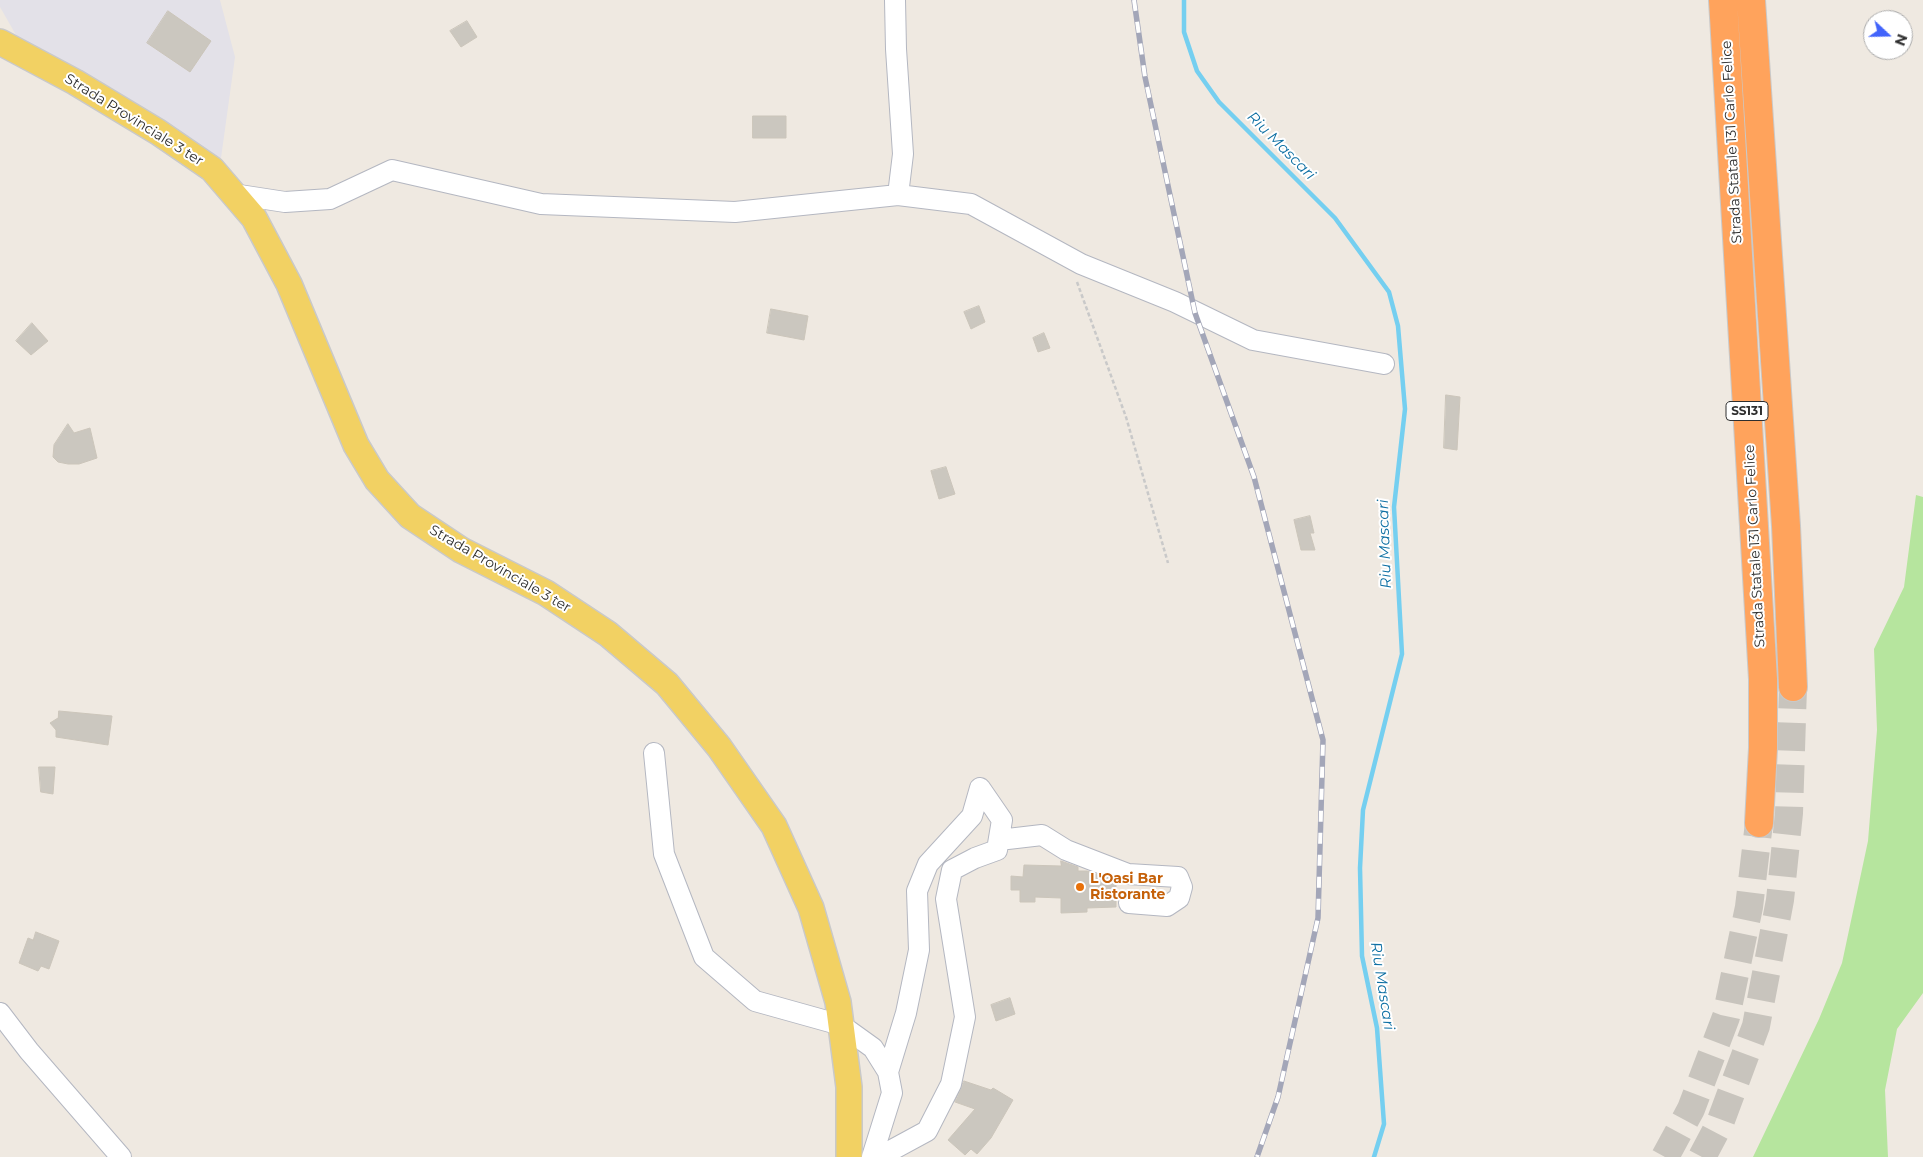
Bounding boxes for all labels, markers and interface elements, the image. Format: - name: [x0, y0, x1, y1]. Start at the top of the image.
- north arrow: [1863, 10, 1913, 60]
- text: N: [1891, 32, 1911, 49]
- street label: Strada Statale 131 Carlo Felice: [1718, 40, 1746, 244]
- street label: Strada Provinciale 3 ter: [62, 70, 206, 170]
- water label: Riu Mascari: [1243, 108, 1319, 184]
- road number: SS131: [1726, 402, 1768, 421]
- street label: Strada Statale 131 Carlo Felice: [1741, 444, 1769, 648]
- water label: Riu Mascari: [1374, 499, 1396, 589]
- street label: Strada Provinciale 3 ter: [426, 522, 574, 616]
- place label: L'Oasi Bar Ristorante: [1090, 871, 1165, 904]
- marker: L'Oasi Bar Ristorante: [1074, 881, 1086, 893]
- water label: Riu Mascari: [1366, 941, 1398, 1031]

